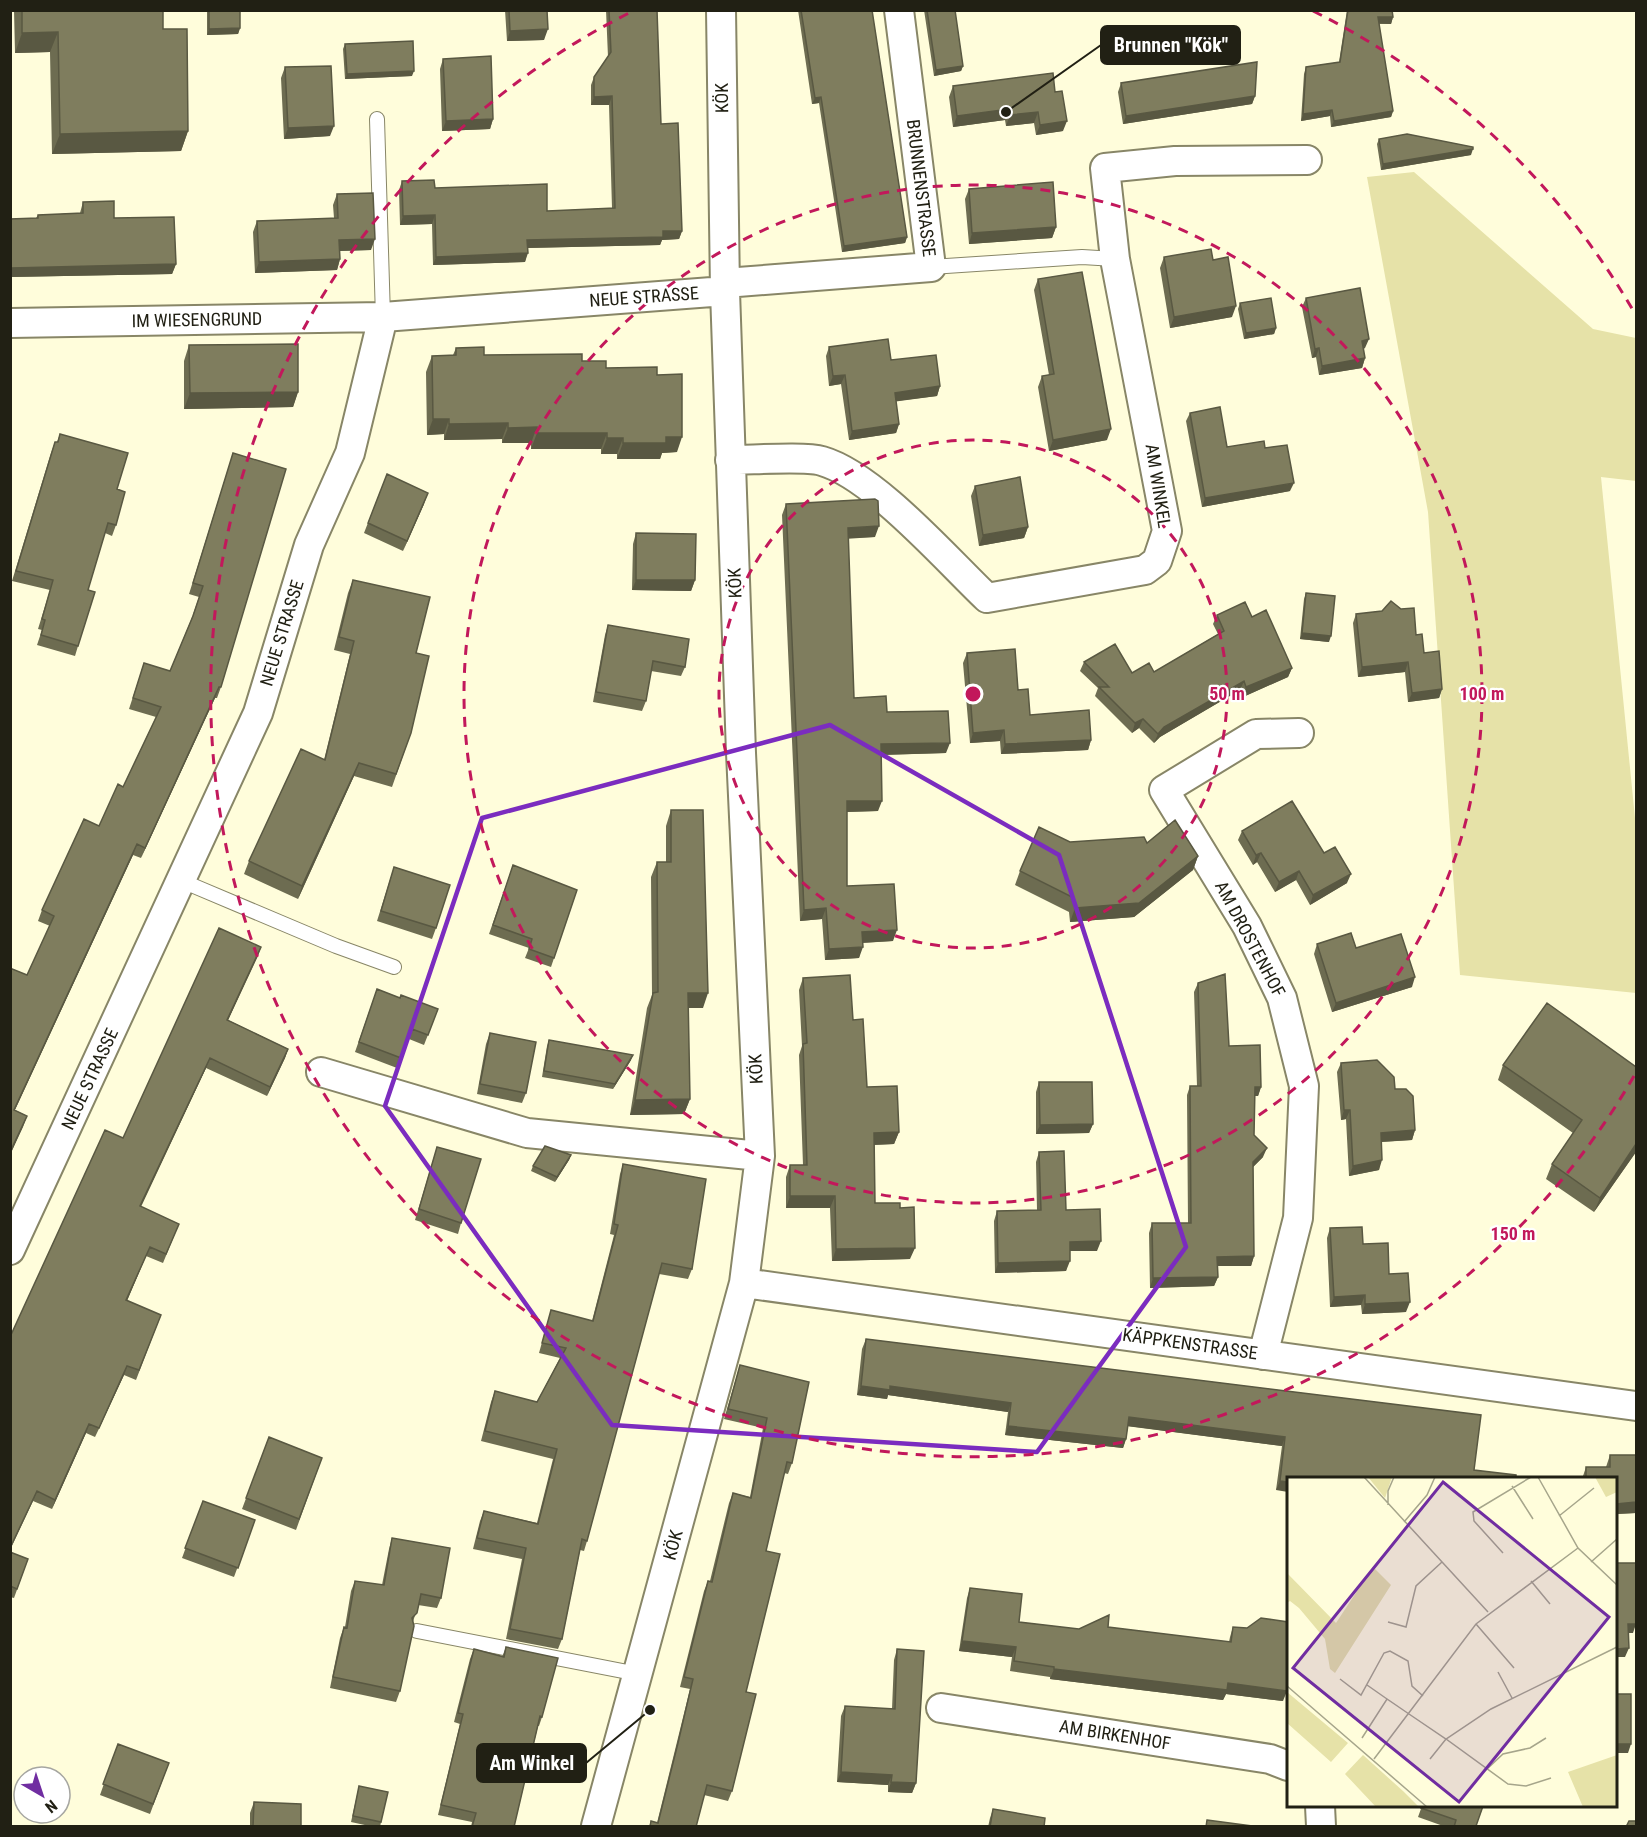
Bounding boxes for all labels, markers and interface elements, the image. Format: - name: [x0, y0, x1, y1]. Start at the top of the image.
- callout: Brunnen "Kök": [1101, 26, 1240, 64]
- text: Brunnen "Kök": [1114, 33, 1228, 57]
- street label: KÖK: [711, 83, 732, 113]
- street label: BRUNNENSTRASSE: [903, 118, 940, 258]
- street label: NEUE STRASSE: [589, 282, 699, 311]
- street label: IM WIESENGRUND: [132, 308, 262, 331]
- street label: AM WINKEL: [1141, 442, 1176, 530]
- street label: KÖK: [723, 567, 746, 598]
- street label: NEUE STRASSE: [255, 577, 308, 688]
- text: 50 m: [1209, 683, 1245, 704]
- text: 100 m: [1460, 683, 1504, 704]
- centre of rings: [963, 684, 983, 704]
- street label: AM DROSTENHOF: [1211, 877, 1290, 1001]
- street label: NEUE STRASSE: [57, 1025, 122, 1133]
- street label: KÖK: [744, 1053, 767, 1085]
- text: 150 m: [1491, 1223, 1535, 1244]
- street label: KÄPPKENSTRASSE: [1121, 1324, 1259, 1363]
- inset map: [1287, 1477, 1617, 1807]
- street label: KÖK: [658, 1527, 687, 1562]
- street label: AM BIRKENHOF: [1058, 1715, 1173, 1754]
- callout: Am Winkel: [477, 1744, 586, 1782]
- text: Am Winkel: [490, 1751, 574, 1775]
- north arrow: [12, 1765, 72, 1825]
- text: N: [41, 1796, 61, 1817]

